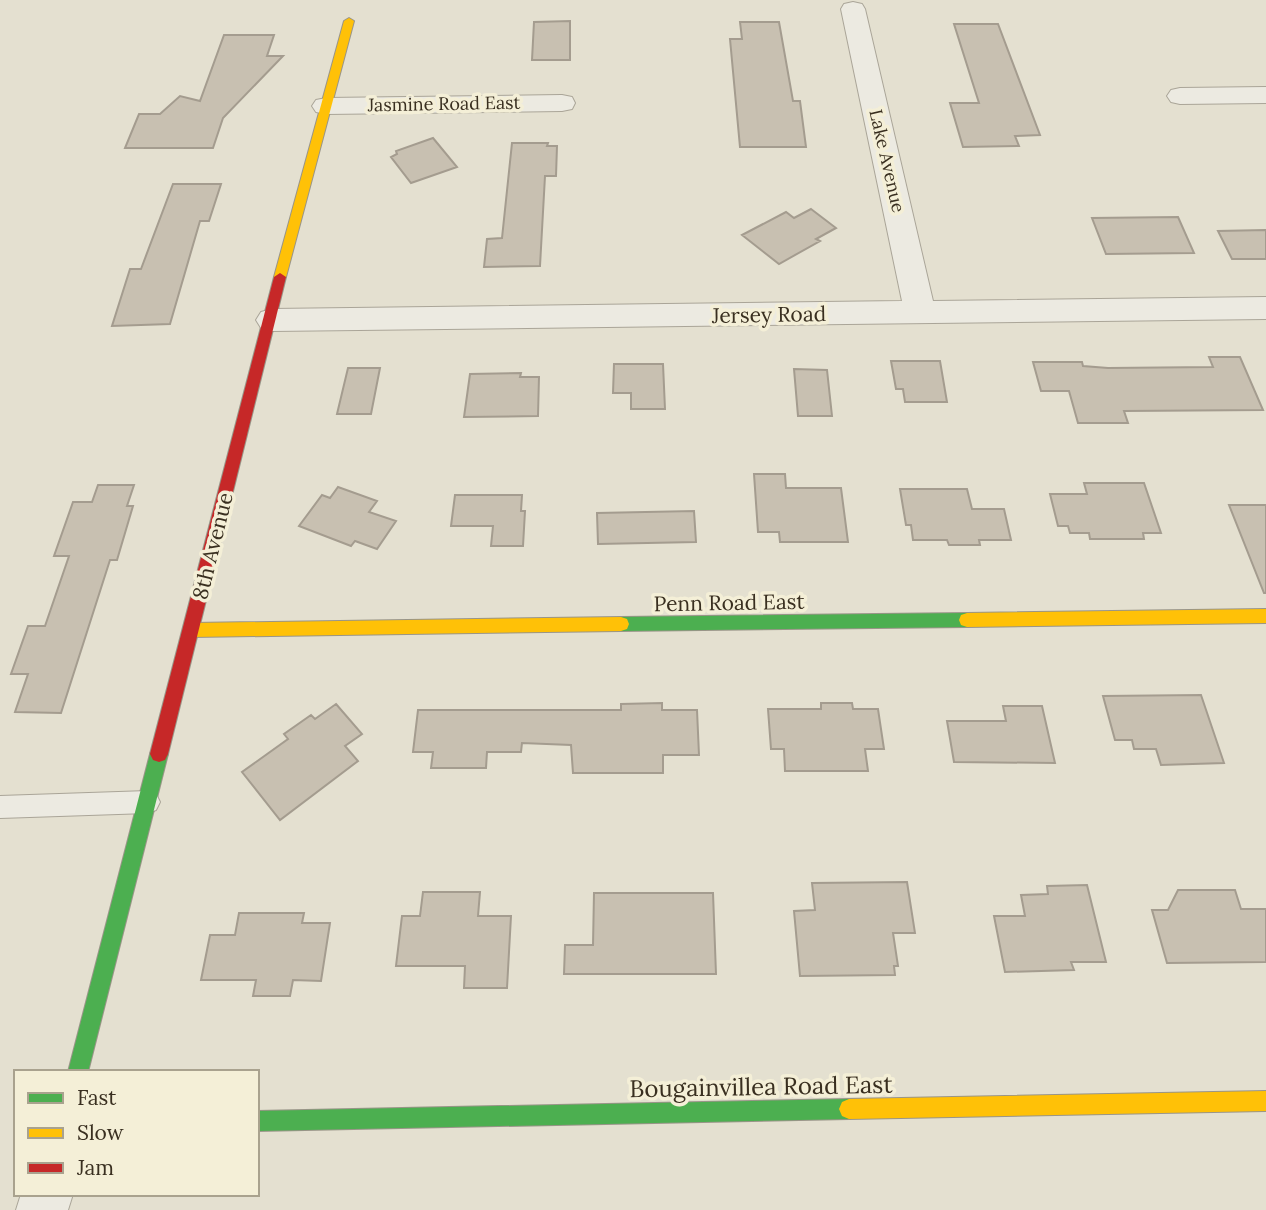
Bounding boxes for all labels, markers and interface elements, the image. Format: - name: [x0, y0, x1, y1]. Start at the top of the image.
- street label: Jasmine Road East: [366, 91, 521, 116]
- street label: Lake Avenue: [864, 107, 911, 215]
- street label: Jersey Road: [711, 300, 826, 329]
- street label: 8th Avenue: [186, 490, 239, 602]
- street label: Penn Road East: [653, 588, 806, 617]
- street label: Bougainvillea Road East: [629, 1069, 894, 1104]
- legend: [14, 1070, 259, 1196]
- text: Fast: [77, 1084, 117, 1111]
- text: Slow: [77, 1119, 124, 1146]
- text: Jam: [76, 1154, 114, 1181]

